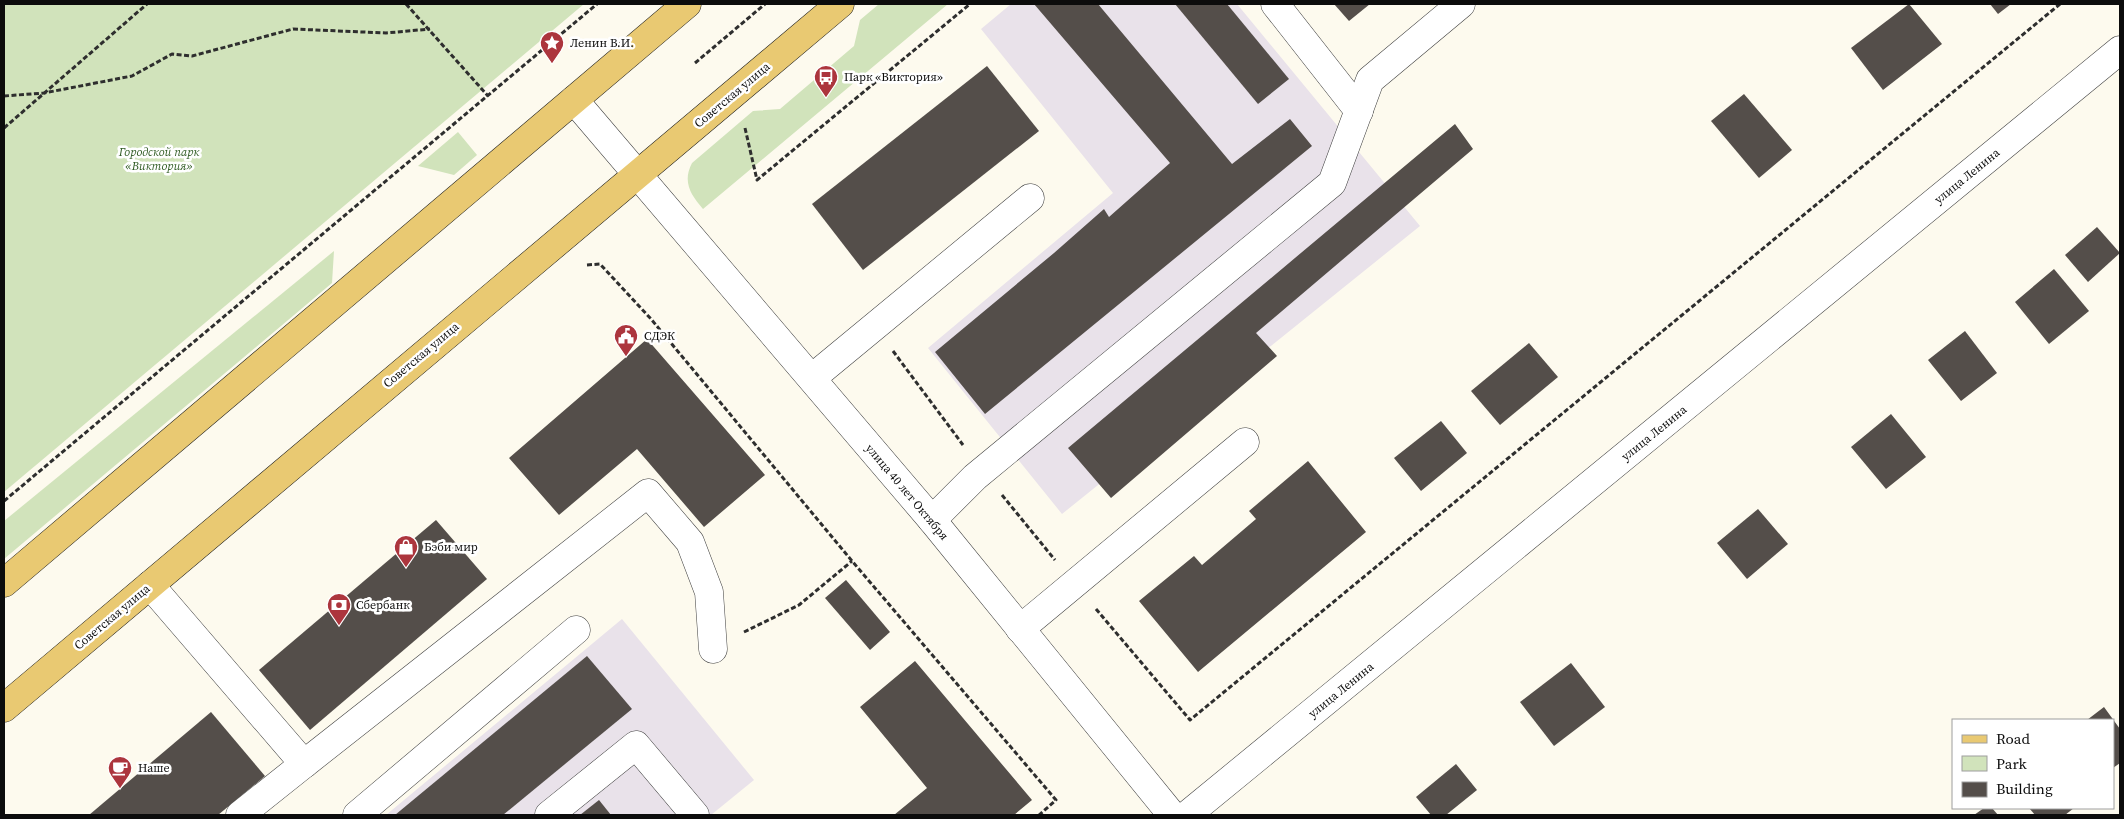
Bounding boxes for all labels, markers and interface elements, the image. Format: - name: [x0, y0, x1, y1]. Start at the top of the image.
- place icon: Ленин В.И.: [539, 30, 565, 64]
- place label: Ленин В.И.: [570, 35, 634, 51]
- street label: Советская улица: [691, 58, 774, 131]
- bus stop icon: Парк «Виктория»: [813, 64, 839, 98]
- place label: Парк «Виктория»: [844, 69, 943, 85]
- park label: Городской парк «Виктория»: [118, 144, 199, 174]
- street label: улица Ленина: [1931, 144, 2004, 207]
- street label: Советская улица: [380, 318, 463, 391]
- public building icon: СДЭК: [613, 323, 639, 357]
- place label: СДЭК: [644, 328, 675, 344]
- street label: улица Ленина: [1618, 401, 1691, 464]
- street label: улица 40 лет Октября: [862, 441, 952, 543]
- shop icon: Бэби мир: [393, 534, 419, 568]
- place label: Бэби мир: [424, 539, 478, 555]
- street label: Советская улица: [71, 580, 154, 653]
- bank icon: Сбербанк: [326, 592, 352, 626]
- place label: Сбербанк: [356, 597, 410, 613]
- street label: улица Ленина: [1305, 658, 1378, 721]
- legend: [1952, 719, 2114, 809]
- text: Road: [1996, 728, 2030, 749]
- text: Park: [1996, 753, 2028, 774]
- cafe icon: Наше: [107, 755, 133, 789]
- place label: Наше: [138, 760, 170, 776]
- text: Building: [1996, 778, 2053, 799]

